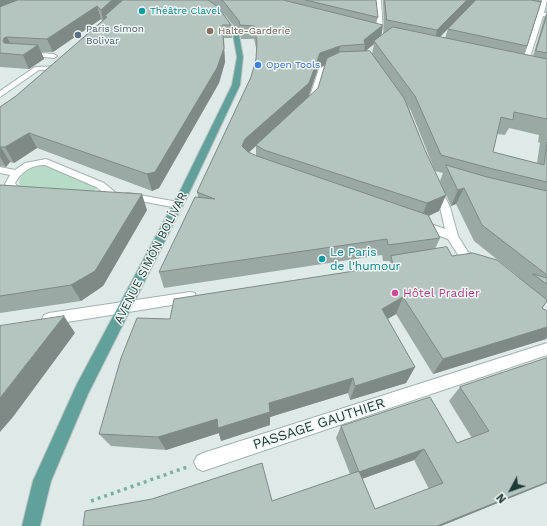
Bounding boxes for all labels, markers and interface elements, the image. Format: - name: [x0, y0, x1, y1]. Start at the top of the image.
- place label: Théâtre Clavel: [150, 5, 220, 17]
- marker: Théâtre Clavel: [137, 6, 147, 16]
- place label: Paris Simon Bolivar: [86, 23, 144, 46]
- place label: Halte-Garderie: [218, 25, 290, 37]
- marker: Halte-Garderie: [205, 26, 215, 36]
- marker: Paris Simon Bolivar: [73, 30, 83, 40]
- place label: Open Tools: [266, 59, 320, 71]
- marker: Open Tools: [253, 60, 263, 70]
- street label: AVENUE SIMÓN BOLÍVAR: [112, 190, 190, 326]
- place label: Le Paris de l'humour: [330, 245, 401, 273]
- marker: Le Paris de l'humour: [317, 254, 327, 264]
- place label: Hôtel Pradier: [403, 286, 480, 300]
- marker: Hôtel Pradier: [390, 288, 400, 298]
- street label: PASSAGE GAUTHIER: [251, 395, 387, 453]
- north arrow: [491, 470, 531, 510]
- text: N: [494, 491, 509, 506]

